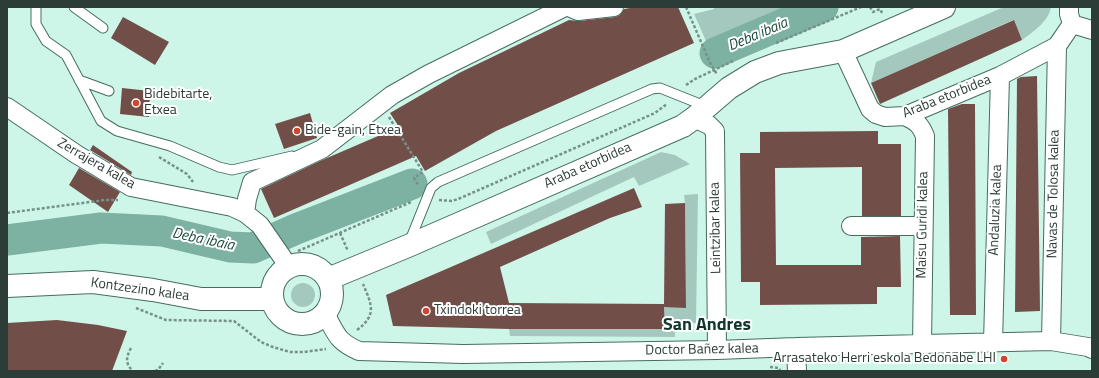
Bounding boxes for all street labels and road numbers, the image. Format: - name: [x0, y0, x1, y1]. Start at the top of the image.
- street label: Araba etorbidea: [900, 72, 994, 122]
- street label: Navas de Tolosa kalea: [1044, 129, 1064, 259]
- street label: Zerrajera kalea: [54, 135, 138, 193]
- street label: Araba etorbidea: [542, 139, 634, 193]
- street label: Andaluzia kalea: [986, 164, 1006, 256]
- street label: Maisu Guridi kalea: [914, 171, 932, 279]
- street label: Leintzibar kalea: [707, 182, 725, 274]
- street label: Kontzezino kalea: [90, 275, 190, 305]
- street label: Doctor Bañez kalea: [645, 341, 759, 359]

